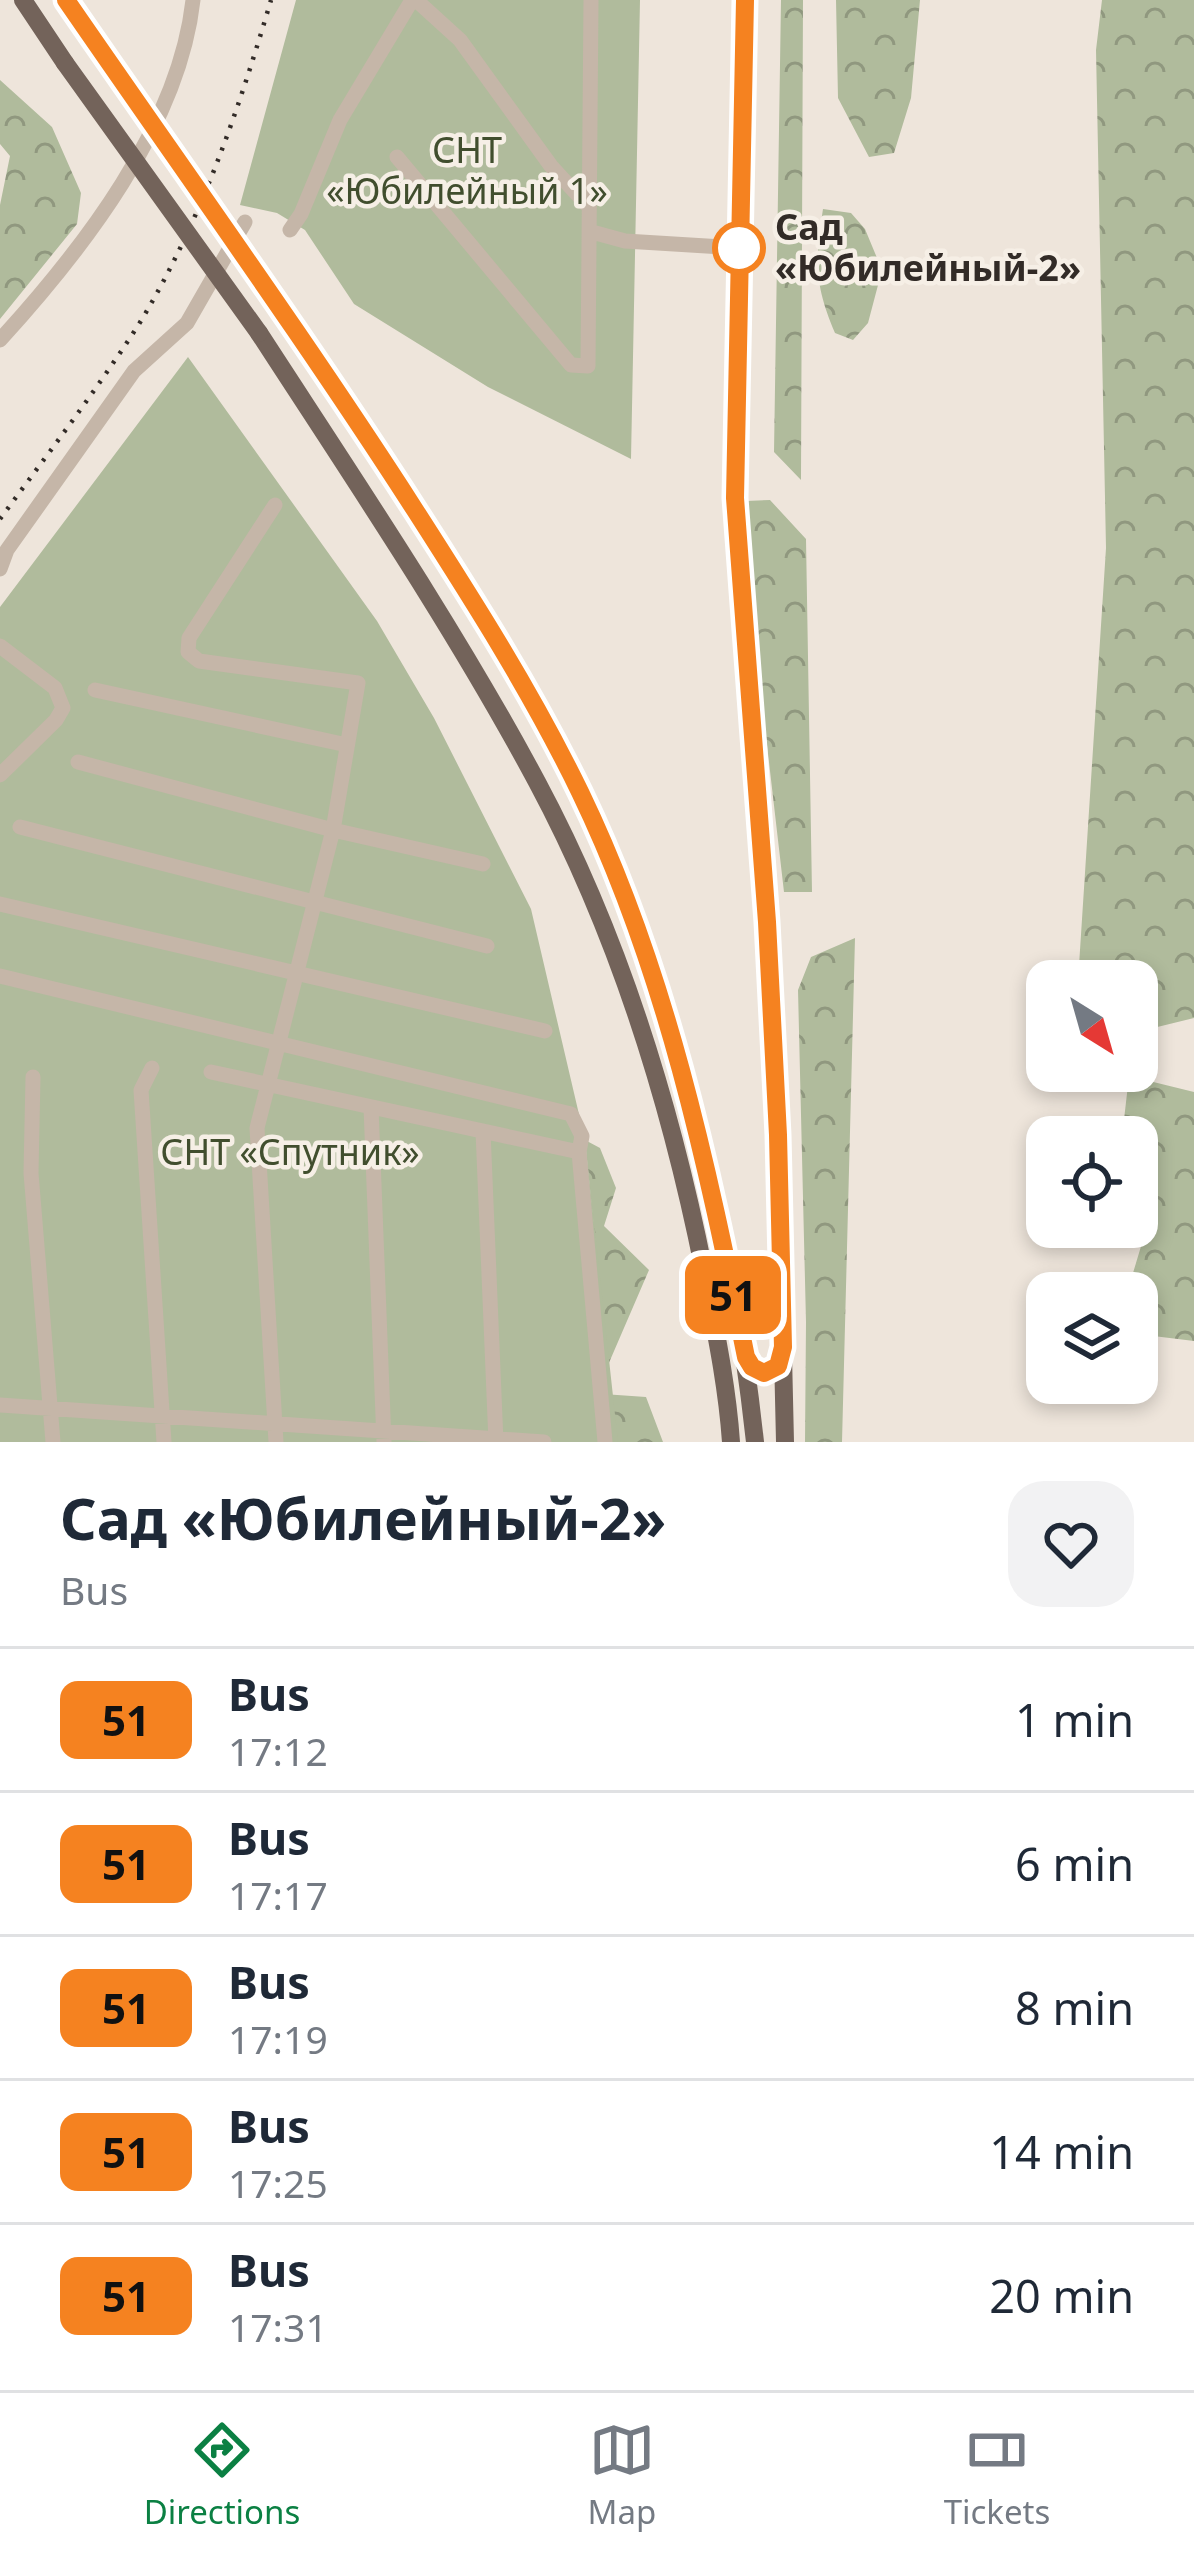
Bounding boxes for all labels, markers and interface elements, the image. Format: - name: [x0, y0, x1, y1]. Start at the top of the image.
- park label: СНТ «Юбилейный 1»: [326, 125, 608, 215]
- place label: Сад «Юбилейный-2»: [775, 202, 1081, 292]
- marker: Сад «Юбилейный-2»: [714, 223, 764, 273]
- north arrow: [1026, 960, 1158, 1092]
- map controls: [1026, 960, 1158, 1404]
- button: locate: [1026, 1116, 1158, 1248]
- park label: СНТ «Спутник»: [160, 1127, 420, 1176]
- line badge: 51: [679, 1256, 787, 1334]
- text: 51: [709, 1266, 757, 1323]
- button: layers: [1026, 1272, 1158, 1404]
- text: Сад «Юбилейный-2»: [60, 1479, 666, 1557]
- button: heart: [1008, 1481, 1134, 1607]
- text: Bus: [60, 1563, 128, 1616]
- text: Bus: [228, 1663, 310, 1724]
- text: 1 min: [1015, 1689, 1134, 1750]
- text: 51: [102, 1691, 150, 1748]
- text: 17:12: [228, 1724, 328, 1777]
- text: Bus: [228, 1807, 310, 1868]
- text: 6 min: [1015, 1833, 1134, 1894]
- text: 51: [102, 1835, 150, 1892]
- text: 17:17: [228, 1868, 328, 1921]
- text: Bus: [228, 1951, 310, 2012]
- text: 8 min: [1015, 1977, 1134, 2038]
- text: 51: [102, 1979, 150, 2036]
- text: 17:19: [228, 2012, 328, 2065]
- text: Bus: [228, 2095, 310, 2156]
- text: 14 min: [989, 2121, 1134, 2182]
- text: 51: [102, 2123, 150, 2180]
- text: 17:25: [228, 2156, 328, 2209]
- text: Bus: [228, 2239, 310, 2300]
- text: 20 min: [989, 2265, 1134, 2326]
- text: 51: [102, 2267, 150, 2324]
- text: 17:31: [228, 2300, 328, 2353]
- tab: Directions: [144, 2417, 300, 2534]
- tab: Map: [588, 2417, 656, 2534]
- tab: Tickets: [944, 2417, 1050, 2534]

